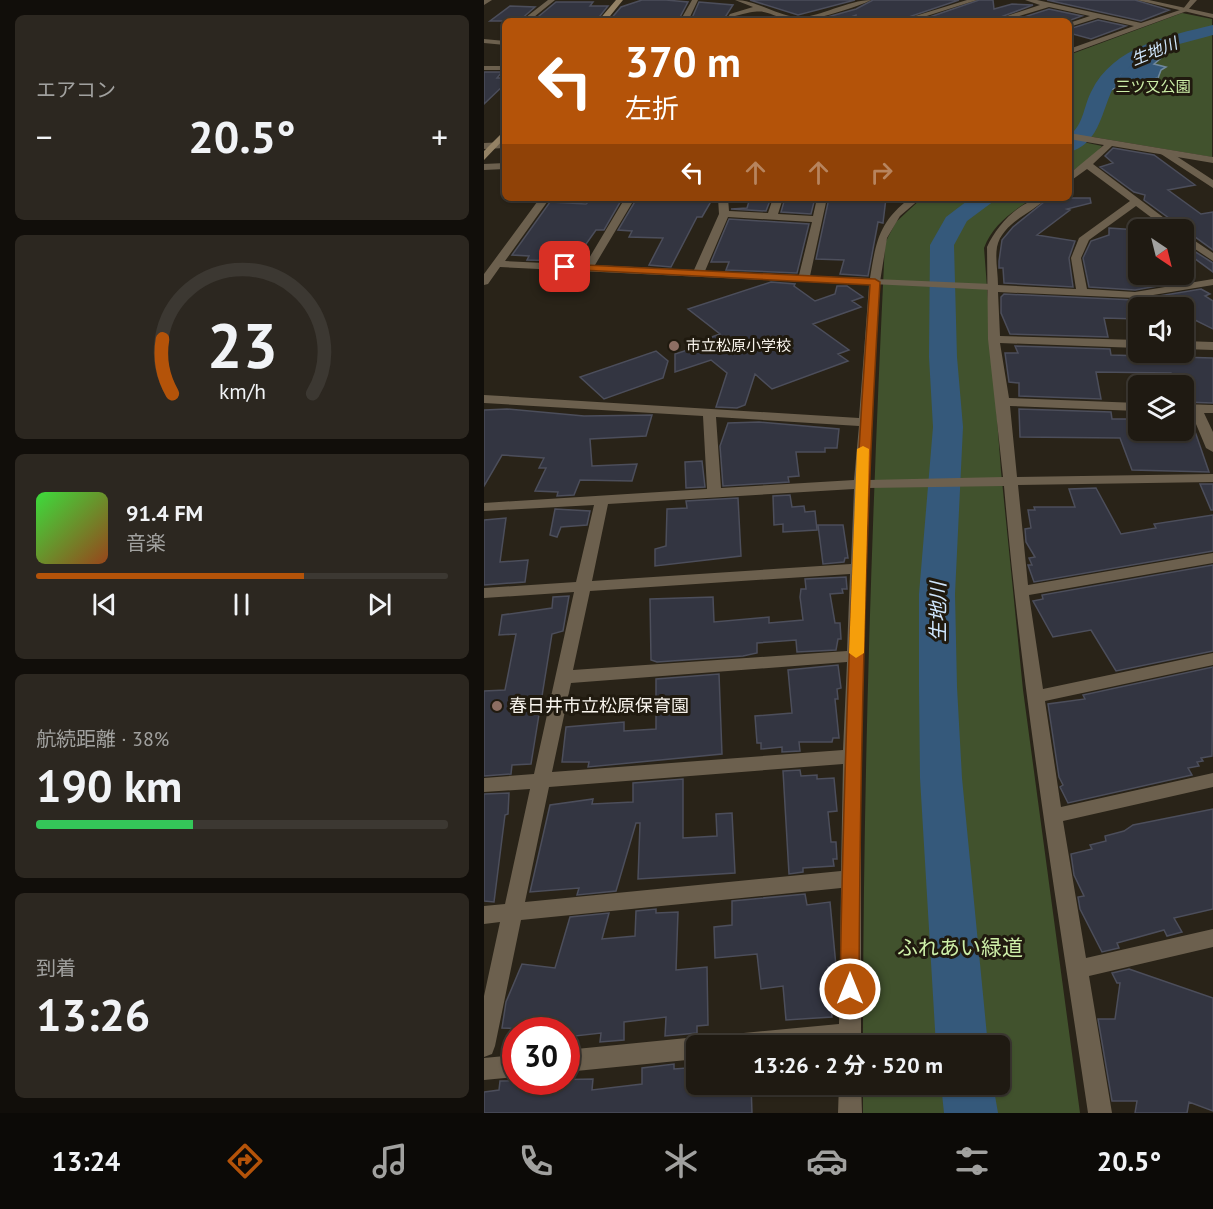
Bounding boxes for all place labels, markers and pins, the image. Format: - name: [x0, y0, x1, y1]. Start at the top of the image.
- pin: [539, 241, 590, 292]
- place label: 市立松原小学校: [686, 336, 791, 355]
- marker: 市立松原小学校: [667, 339, 681, 353]
- place label: 春日井市立松原保育園: [509, 694, 689, 717]
- marker: 春日井市立松原保育園: [490, 699, 504, 713]

